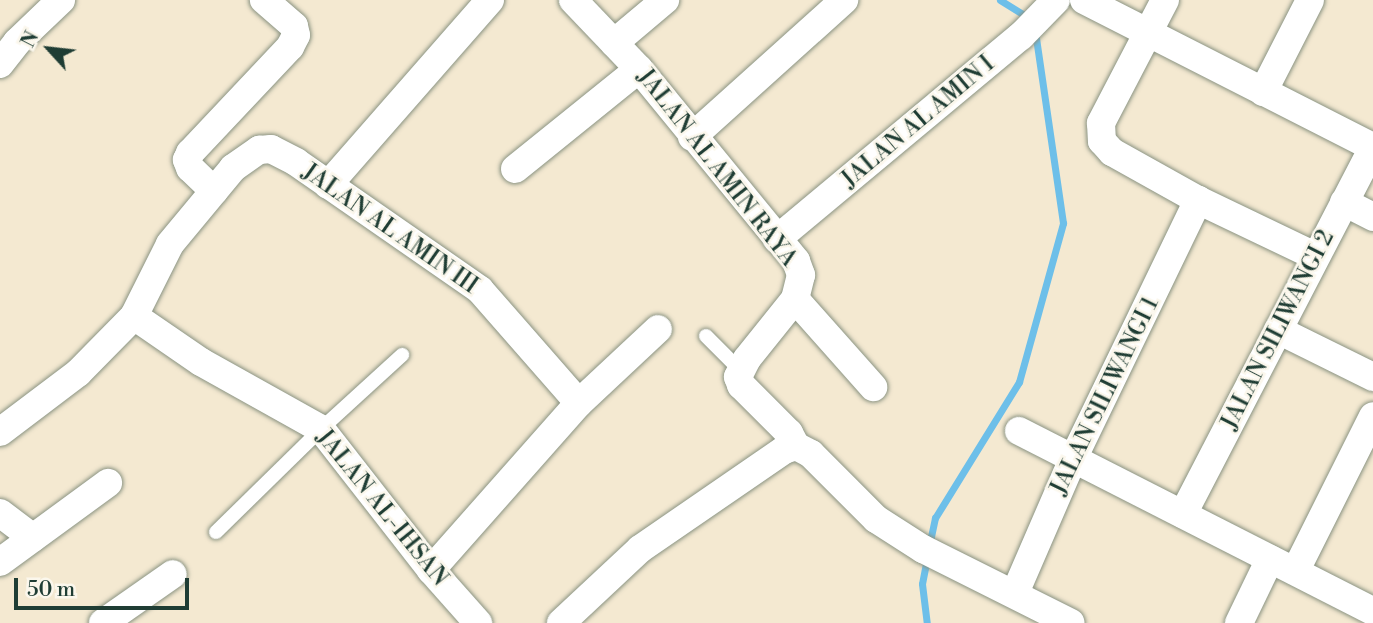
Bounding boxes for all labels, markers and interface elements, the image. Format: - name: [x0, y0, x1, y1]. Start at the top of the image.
- north arrow: [14, 14, 84, 84]
- text: N: [16, 27, 44, 52]
- street label: JALAN AL AMIN I: [836, 50, 1000, 194]
- street label: JALAN AL AMIN RAYA: [631, 64, 803, 272]
- street label: JALAN AL AMIN III: [297, 158, 483, 300]
- street label: JALAN SILIWANGI 2: [1216, 226, 1340, 434]
- street label: JALAN SILIWANGI 1: [1045, 293, 1165, 499]
- street label: JALAN AL-IHSAN: [311, 424, 453, 592]
- scale bar: [18, 564, 192, 608]
- text: 50 m: [27, 577, 75, 603]

